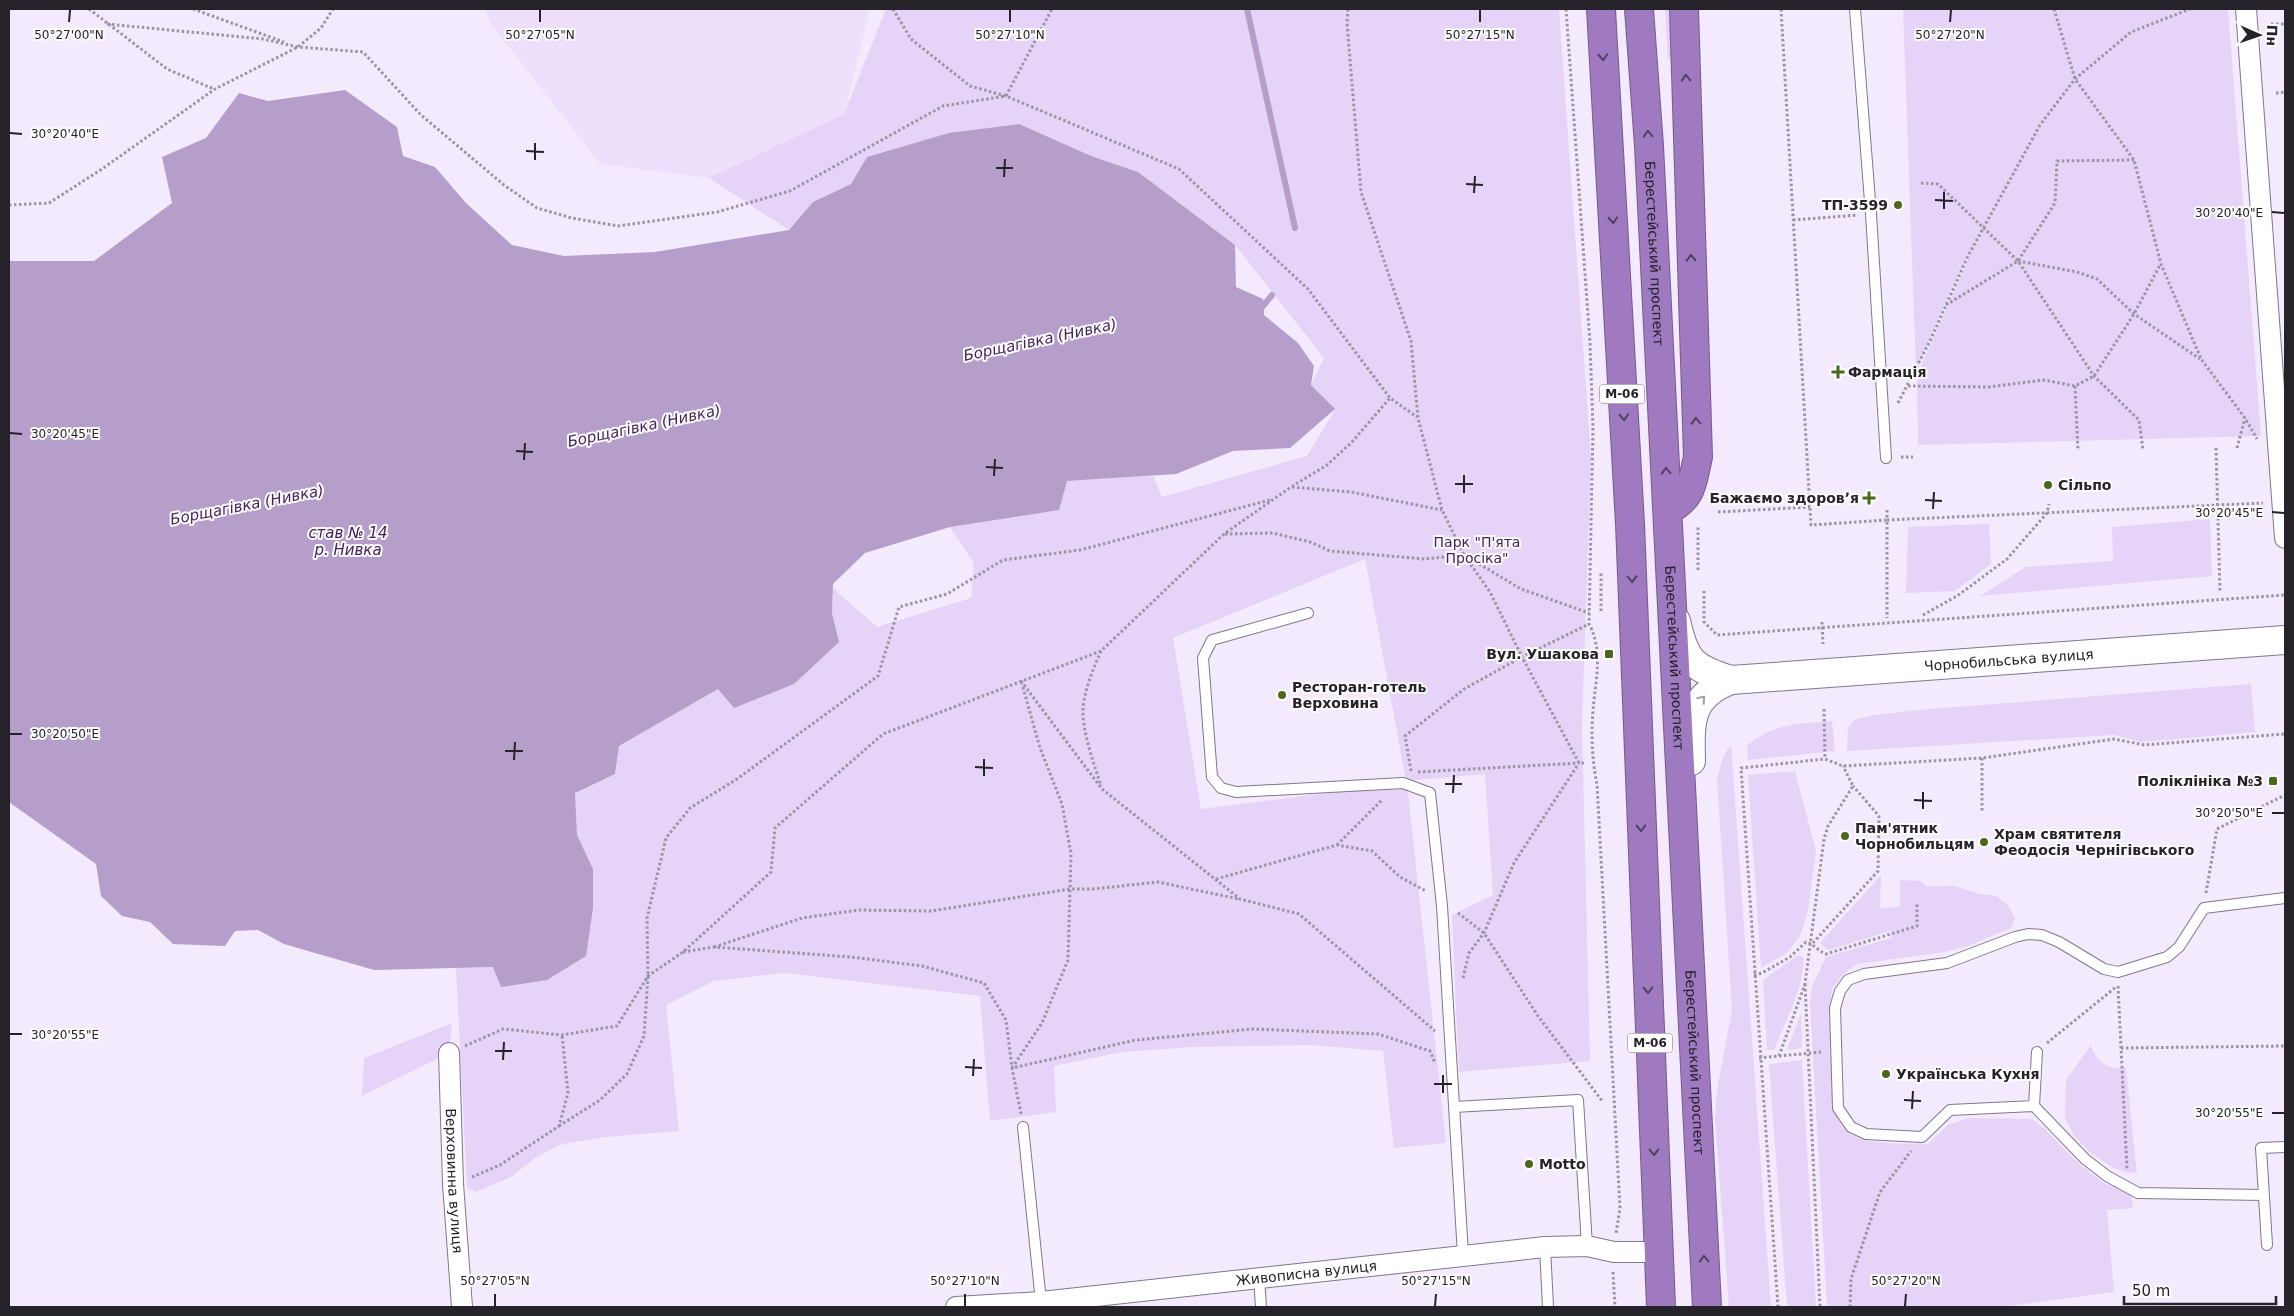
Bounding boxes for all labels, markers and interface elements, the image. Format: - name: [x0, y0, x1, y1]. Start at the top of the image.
- north arrow: [2234, 10, 2284, 60]
- text: Пн: [2264, 24, 2280, 46]
- text: 50°27'00"N: [34, 28, 104, 42]
- text: 50°27'05"N: [505, 28, 575, 42]
- text: 50°27'10"N: [975, 28, 1045, 42]
- text: 50°27'15"N: [1445, 28, 1515, 42]
- text: 50°27'20"N: [1915, 28, 1985, 42]
- one-way arrow: [1598, 54, 1609, 62]
- one-way arrow: [1681, 74, 1691, 82]
- text: 30°20'40"E: [31, 127, 99, 141]
- one-way arrow: [1643, 129, 1654, 137]
- street label: Берестейський проспект: [1642, 161, 1667, 346]
- place label: ТП-3599: [1822, 197, 1888, 213]
- marker: ТП-3599: [1892, 199, 1904, 211]
- text: 30°20'40"E: [2195, 206, 2263, 220]
- one-way arrow: [1607, 216, 1618, 224]
- one-way arrow: [1686, 254, 1697, 262]
- water label: Борщагівка (Нивка): [962, 315, 1118, 365]
- place label: Фармація: [1848, 364, 1926, 380]
- marker: Фармація: [1832, 366, 1844, 378]
- road number: М-06: [1600, 384, 1644, 404]
- water label: Борщагівка (Нивка): [566, 401, 722, 451]
- one-way arrow: [1618, 413, 1629, 421]
- one-way arrow: [1691, 416, 1702, 424]
- text: 30°20'45"E: [31, 427, 99, 441]
- one-way arrow: [1661, 466, 1672, 474]
- place label: Сільпо: [2058, 477, 2112, 493]
- marker: Сільпо: [2042, 479, 2054, 491]
- water label: Борщагівка (Нивка): [169, 481, 325, 529]
- place label: Бажаємо здоровʼя: [1709, 490, 1859, 506]
- marker: Бажаємо здоровʼя: [1863, 492, 1875, 504]
- text: 30°20'45"E: [2195, 506, 2263, 520]
- water label: став № 14 р. Нивка: [308, 524, 388, 559]
- park label: Парк "П'ята Просіка": [1434, 534, 1520, 566]
- street label: Берестейський проспект: [1662, 565, 1687, 751]
- one-way arrow: [1627, 576, 1637, 583]
- place label: Вул. Ушакова: [1486, 646, 1599, 662]
- street label: Чорнобильська вулиця: [1924, 646, 2094, 674]
- marker: Вул. Ушакова: [1603, 648, 1615, 660]
- place label: Ресторан-готель Верховина: [1292, 679, 1427, 711]
- marker: Ресторан-готель Верховина: [1276, 689, 1288, 701]
- one-way arrow: [1697, 695, 1706, 704]
- text: 30°20'50"E: [31, 727, 99, 741]
- place label: Поліклініка №3: [2137, 773, 2263, 789]
- marker: Поліклініка №3: [2267, 775, 2279, 787]
- text: 30°20'50"E: [2195, 806, 2263, 820]
- place label: Пам'ятник Чорнобильцям: [1855, 820, 1975, 852]
- one-way arrow: [1636, 824, 1647, 832]
- place label: Храм святителя Феодосія Чернігівського: [1994, 826, 2195, 858]
- marker: Пам'ятник Чорнобильцям: [1839, 830, 1851, 842]
- marker: Храм святителя Феодосія Чернігівського: [1978, 836, 1990, 848]
- street label: Берестейський проспект: [1682, 970, 1707, 1155]
- one-way arrow: [1643, 986, 1653, 994]
- text: 30°20'55"E: [31, 1028, 99, 1042]
- road number: М-06: [1628, 1034, 1672, 1052]
- place label: Українська Кухня: [1896, 1066, 2039, 1082]
- marker: Українська Кухня: [1880, 1068, 1892, 1080]
- text: 30°20'55"E: [2195, 1106, 2263, 1120]
- street label: Верховинна вулиця: [443, 1108, 466, 1254]
- one-way arrow: [1649, 1149, 1660, 1157]
- place label: Motto: [1539, 1156, 1586, 1172]
- marker: Motto: [1523, 1158, 1535, 1170]
- one-way arrow: [1699, 1254, 1710, 1262]
- street label: Живописна вулиця: [1235, 1257, 1378, 1289]
- text: 50°27'05"N: [460, 1274, 530, 1288]
- text: 50°27'10"N: [930, 1274, 1000, 1288]
- text: 50°27'15"N: [1401, 1274, 1471, 1288]
- text: 50°27'20"N: [1871, 1274, 1941, 1288]
- scale bar: [2124, 1274, 2276, 1306]
- text: 50 m: [2132, 1282, 2170, 1300]

